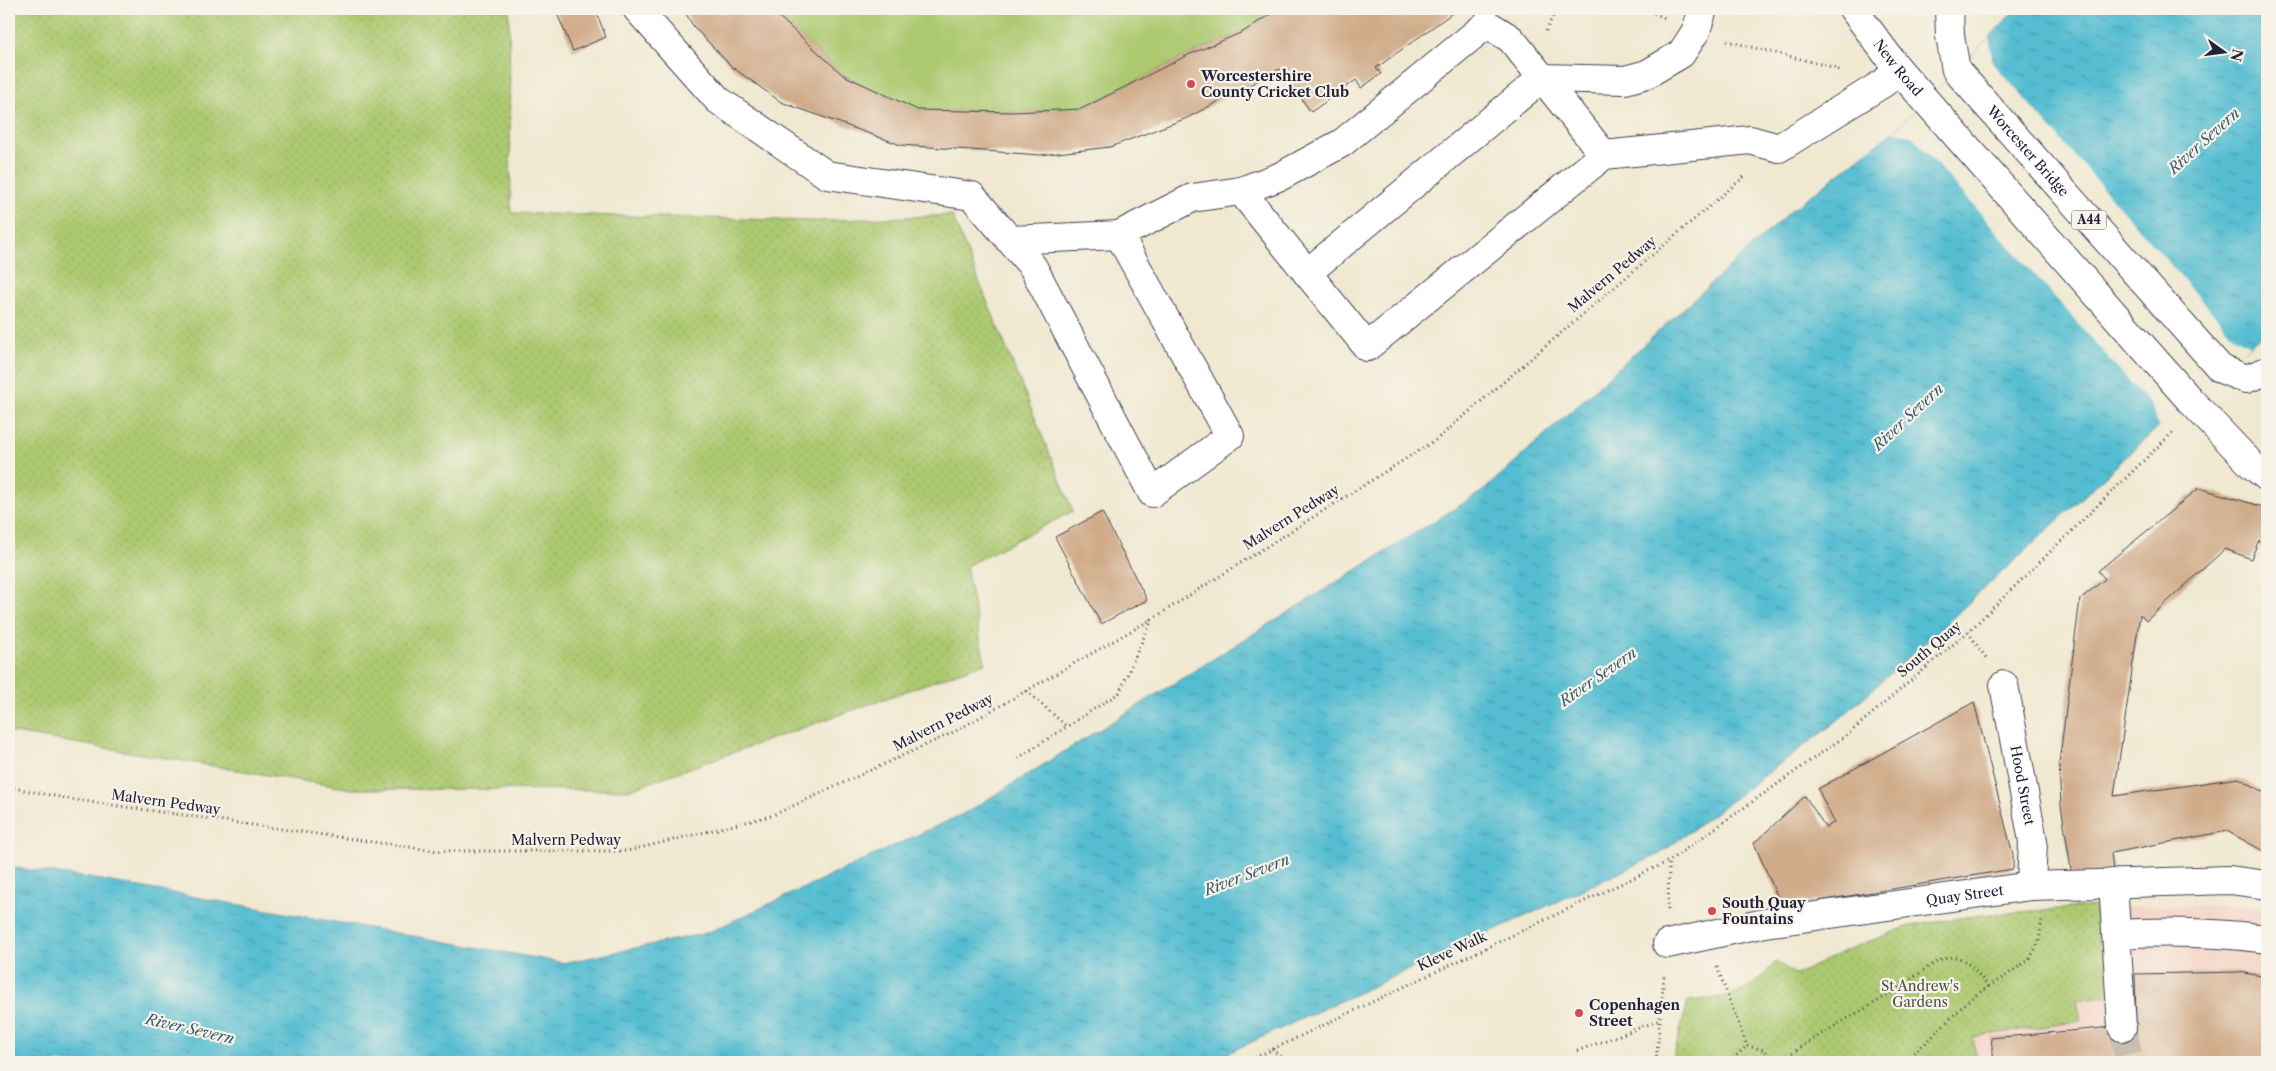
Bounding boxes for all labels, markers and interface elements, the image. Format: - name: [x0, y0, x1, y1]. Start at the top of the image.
- north arrow: [2198, 28, 2248, 78]
- street label: New Road: [1870, 36, 1927, 100]
- text: N: [2226, 47, 2247, 63]
- place label: Worcestershire County Cricket Club: [1200, 67, 1349, 101]
- marker: Worcestershire County Cricket Club: [1185, 78, 1197, 90]
- street label: Worcester Bridge: [1982, 101, 2073, 200]
- water label: River Severn: [2163, 103, 2243, 178]
- road number: A44: [2072, 210, 2106, 230]
- street label: Malvern Pedway: [1564, 232, 1660, 316]
- water label: River Severn: [1868, 379, 1947, 455]
- street label: Malvern Pedway: [1240, 480, 1343, 554]
- street label: South Quay: [1893, 617, 1965, 681]
- water label: River Severn: [1555, 643, 1640, 711]
- street label: Malvern Pedway: [890, 689, 996, 755]
- street label: Hood Street: [2006, 744, 2039, 827]
- street label: Malvern Pedway: [110, 785, 222, 819]
- street label: Malvern Pedway: [511, 831, 621, 849]
- water label: River Severn: [1201, 850, 1292, 900]
- street label: Quay Street: [1925, 881, 2005, 909]
- place label: South Quay Fountains: [1722, 894, 1806, 928]
- marker: South Quay Fountains: [1706, 905, 1718, 917]
- street label: Kleve Walk: [1414, 927, 1490, 975]
- park label: St Andrew's Gardens: [1881, 977, 1959, 1011]
- place label: Copenhagen Street: [1589, 996, 1681, 1030]
- marker: Copenhagen Street: [1573, 1007, 1585, 1019]
- water label: River Severn: [143, 1009, 236, 1048]

